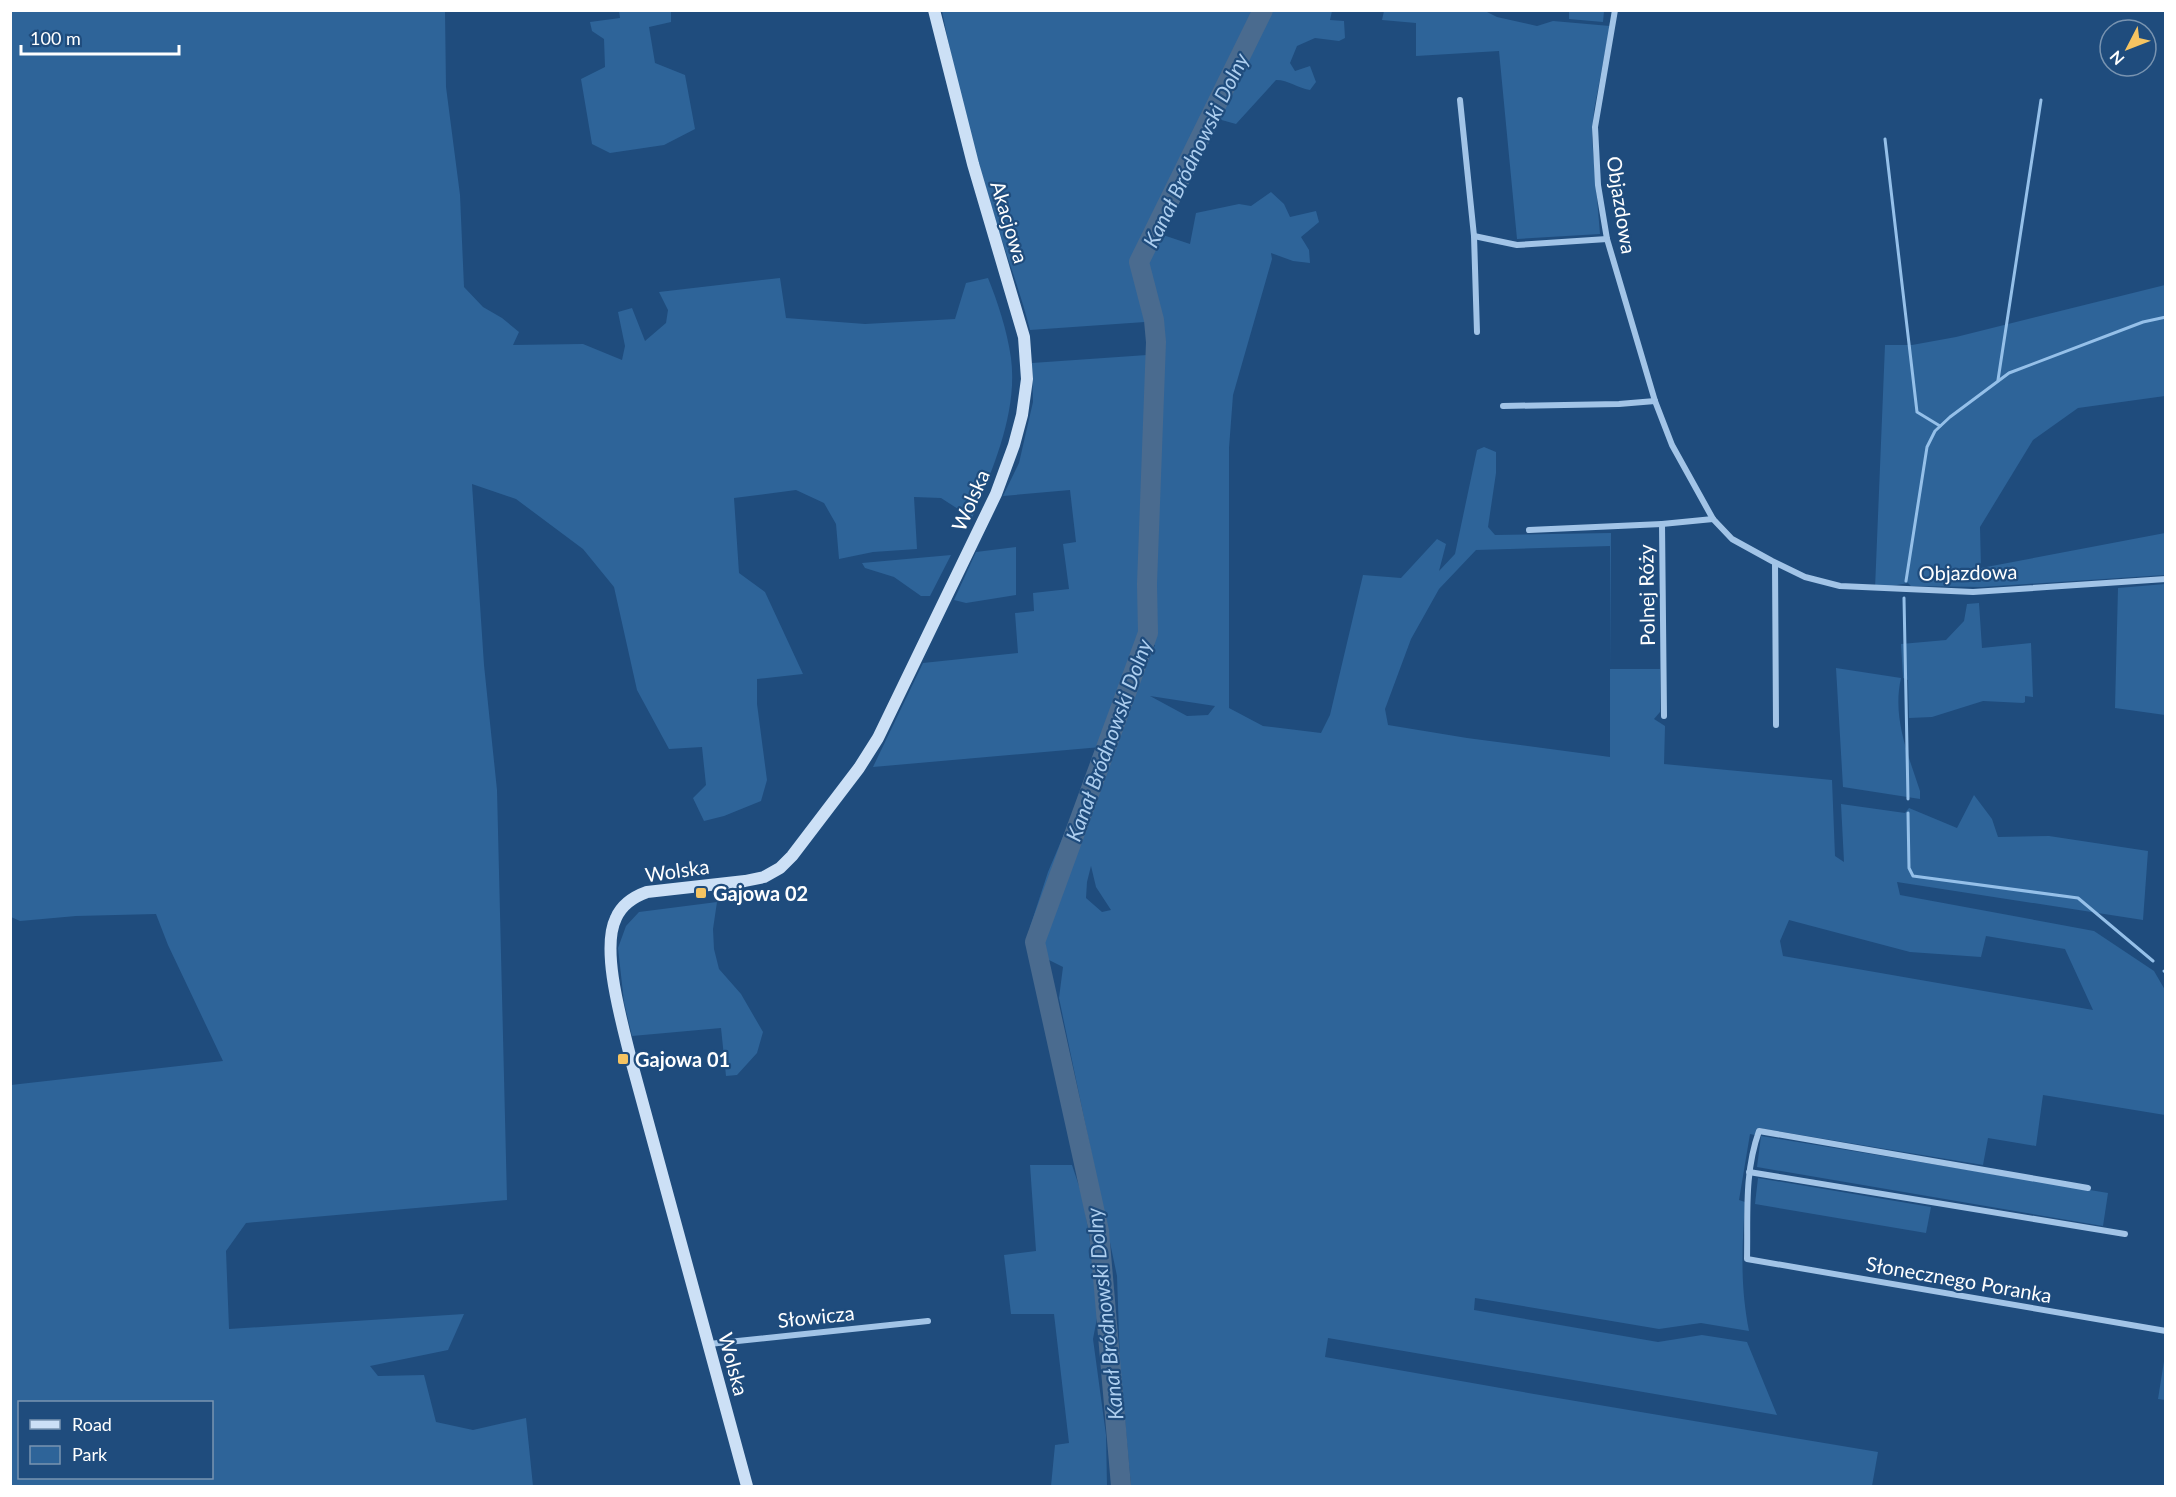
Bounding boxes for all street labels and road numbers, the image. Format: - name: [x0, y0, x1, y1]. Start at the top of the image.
- street label: Objazdowa: [1602, 154, 1642, 256]
- street label: Akacjowa: [986, 178, 1034, 266]
- street label: Wolska: [946, 466, 994, 534]
- street label: Polnej Róży: [1633, 543, 1659, 646]
- street label: Objazdowa: [1919, 559, 2017, 585]
- street label: Wolska: [643, 854, 711, 886]
- street label: Słonecznego Poranka: [1864, 1251, 2054, 1307]
- street label: Słowicza: [776, 1300, 856, 1332]
- street label: Wolska: [714, 1330, 754, 1398]

